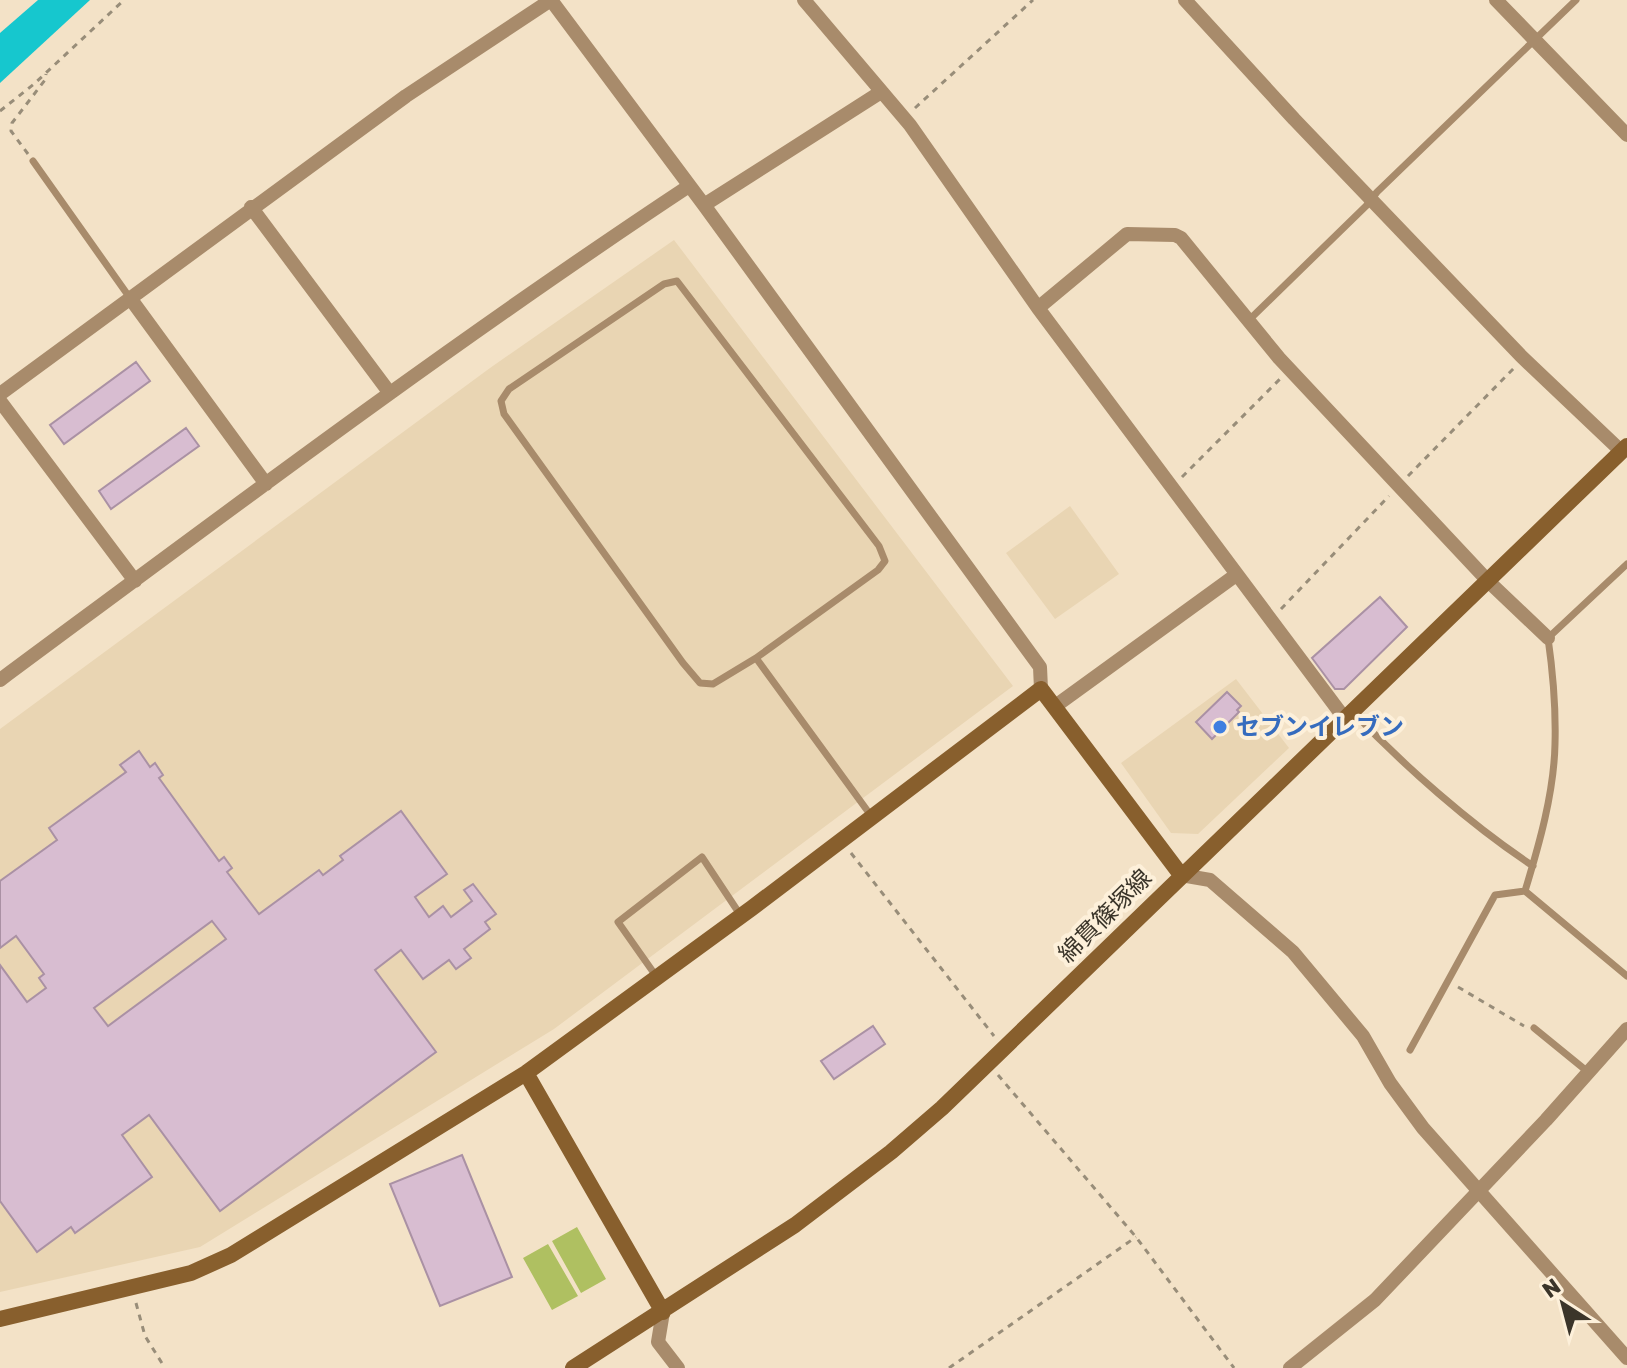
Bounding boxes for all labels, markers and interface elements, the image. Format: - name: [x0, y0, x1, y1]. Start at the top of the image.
- place label: セブンイレブン: [1236, 713, 1404, 741]
- marker: セブンイレブン: [1211, 718, 1229, 736]
- street label: 綿貫篠塚線: [1053, 864, 1157, 968]
- north arrow: [1523, 1264, 1603, 1344]
- text: N: [1537, 1273, 1566, 1304]

